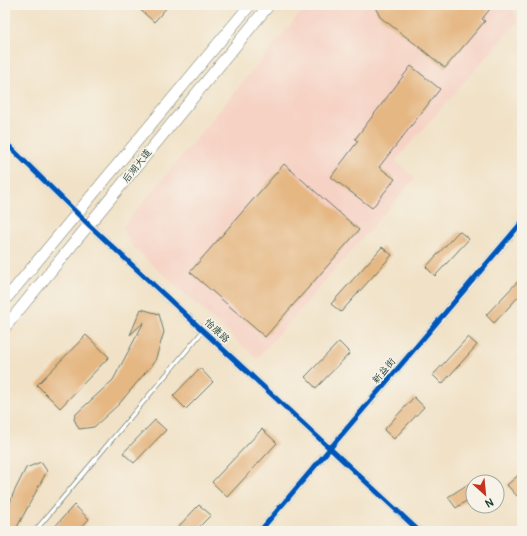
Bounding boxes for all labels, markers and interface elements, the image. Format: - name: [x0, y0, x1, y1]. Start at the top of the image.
- street label: 后湖大道: [120, 147, 154, 185]
- street label: 怡康路: [202, 316, 232, 346]
- street label: 新益街: [370, 356, 398, 386]
- north arrow: [465, 474, 505, 514]
- text: N: [483, 495, 496, 510]

